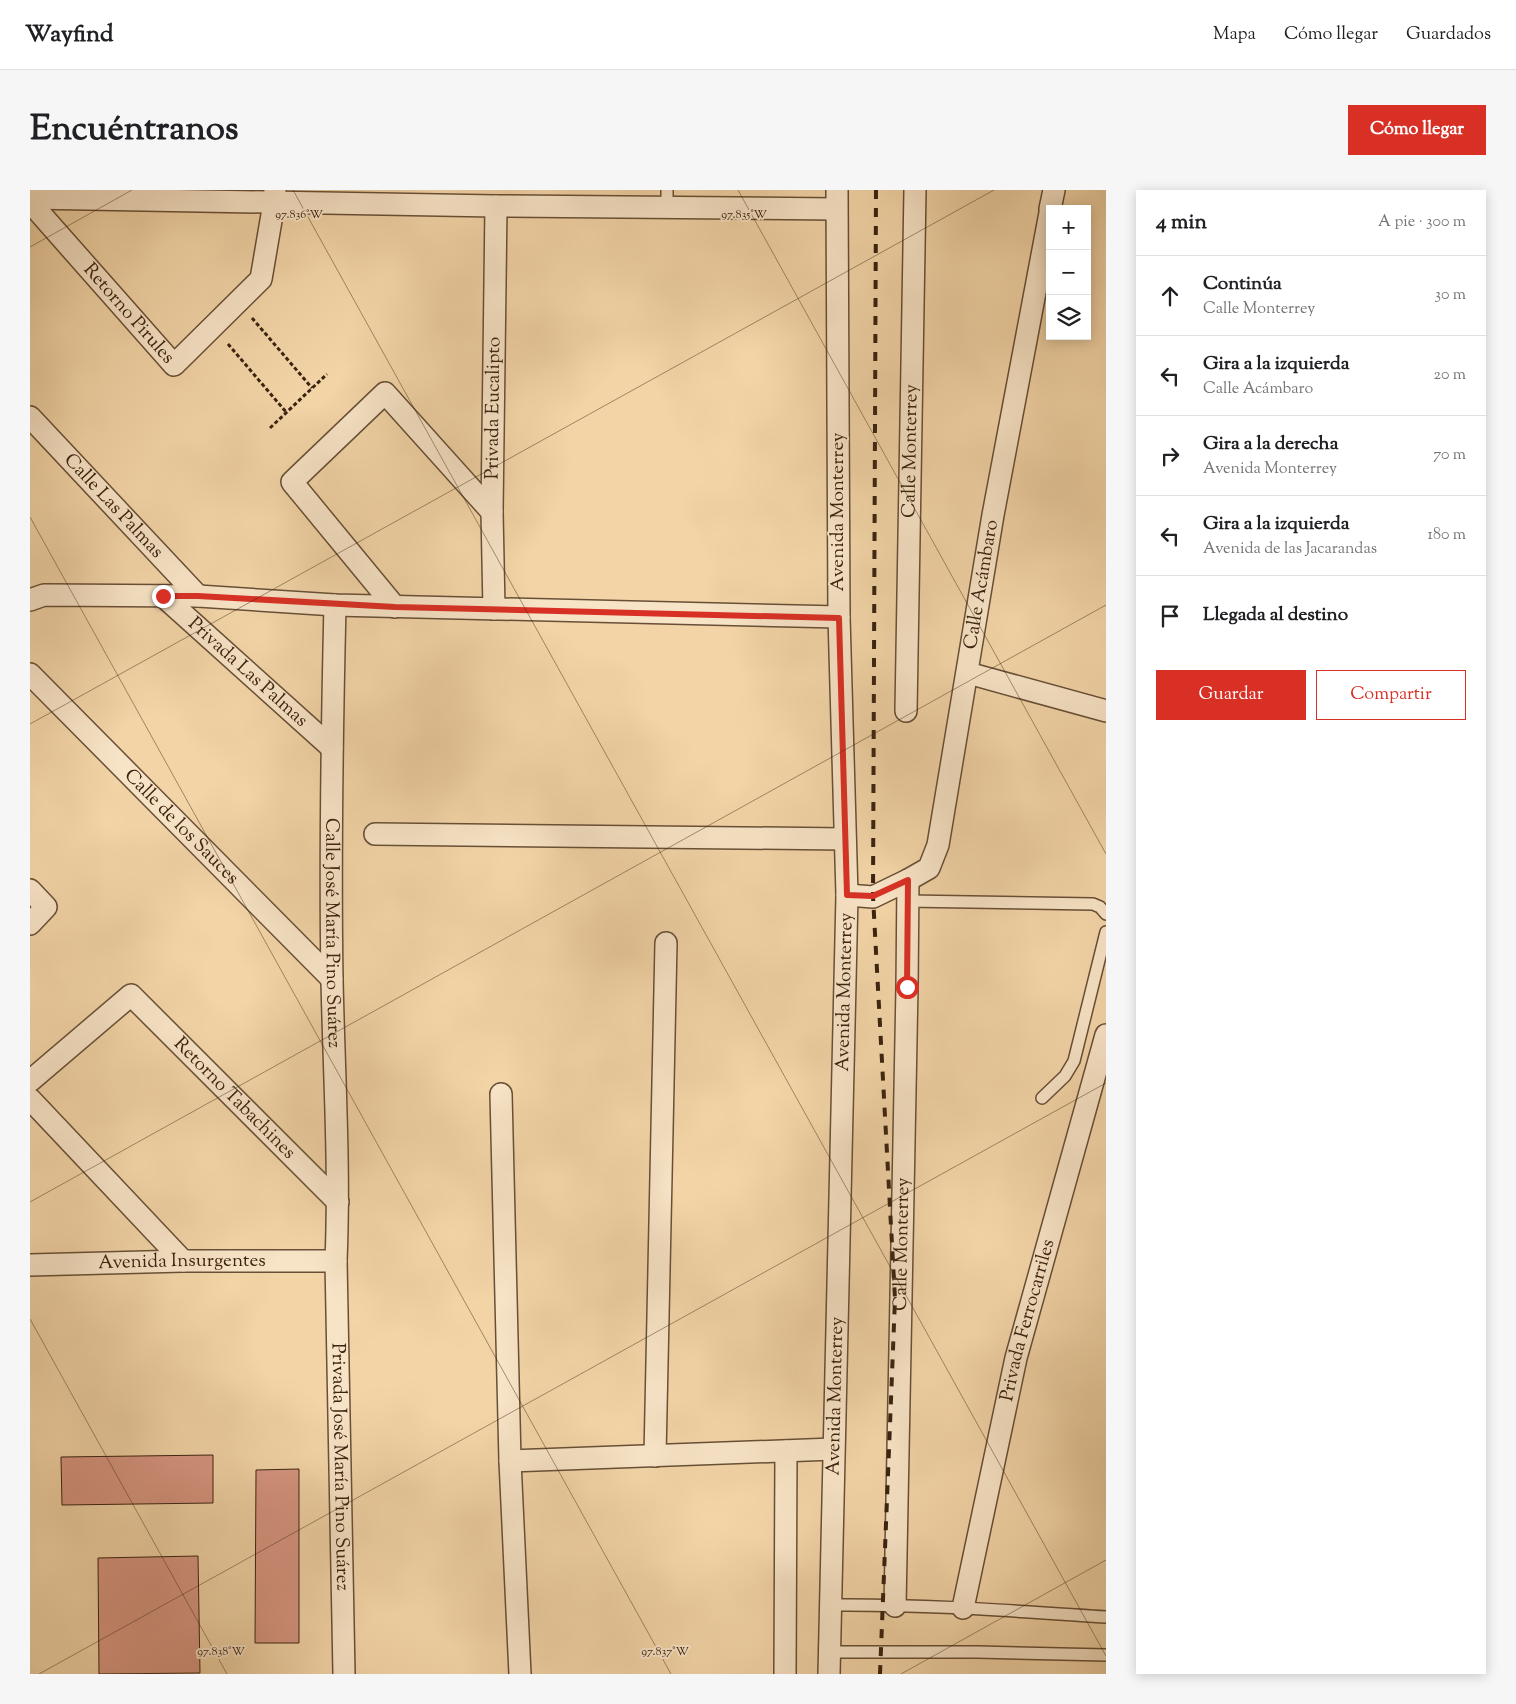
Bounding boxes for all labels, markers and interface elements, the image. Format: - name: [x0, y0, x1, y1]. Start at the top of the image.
- text: Wayfind: [25, 18, 113, 52]
- text: Mapa: [1213, 22, 1256, 48]
- text: Cómo llegar: [1284, 22, 1378, 48]
- text: Guardados: [1406, 22, 1491, 48]
- text: Encuéntranos: [30, 105, 239, 156]
- button: Cómo llegar: [1348, 105, 1486, 155]
- map controls: [1046, 205, 1091, 340]
- button: +: [1046, 205, 1091, 250]
- text: 97.836°W: [275, 206, 323, 224]
- text: 97.835°W: [721, 206, 768, 224]
- text: 4 min: [1156, 208, 1207, 238]
- text: A pie · 300 m: [1378, 211, 1466, 234]
- button: −: [1046, 250, 1091, 295]
- street label: Retorno Pirules: [77, 257, 181, 370]
- text: Continúa: [1203, 271, 1282, 298]
- icon: ahead: [1156, 282, 1184, 310]
- text: 30 m: [1435, 284, 1466, 307]
- button: layers: [1046, 295, 1091, 340]
- text: Calle Monterrey: [1203, 298, 1315, 321]
- street label: Privada Eucalipto: [479, 337, 508, 480]
- text: Gira a la izquierda: [1203, 351, 1349, 378]
- icon: left: [1156, 362, 1184, 390]
- text: 20 m: [1433, 364, 1466, 387]
- text: Calle Acámbaro: [1203, 378, 1313, 401]
- street label: Calle Monterrey: [896, 384, 925, 518]
- text: Gira a la derecha: [1203, 431, 1338, 458]
- street label: Avenida Monterrey: [825, 432, 852, 591]
- icon: right: [1156, 442, 1184, 470]
- text: 70 m: [1433, 444, 1466, 467]
- street label: Calle Las Palmas: [57, 447, 170, 565]
- text: Avenida Monterrey: [1203, 458, 1337, 481]
- text: Gira a la izquierda: [1203, 511, 1349, 538]
- street label: Calle Acámbaro: [957, 518, 1006, 651]
- icon: left: [1156, 522, 1184, 550]
- text: 180 m: [1427, 524, 1466, 547]
- text: Avenida de las Jacarandas: [1203, 538, 1377, 561]
- route end: [152, 585, 175, 608]
- icon: arrive: [1156, 602, 1184, 630]
- text: Llegada al destino: [1203, 602, 1348, 629]
- street label: Privada Las Palmas: [182, 611, 314, 733]
- button: Guardar: [1156, 670, 1306, 720]
- button: Compartir: [1316, 670, 1466, 720]
- street label: Calle de los Sauces: [118, 763, 245, 891]
- street label: Calle José María Pino Suárez: [318, 818, 347, 1049]
- street label: Avenida Monterrey: [829, 912, 860, 1072]
- route start: [896, 976, 919, 999]
- street label: Retorno Tabachines: [167, 1031, 302, 1166]
- street label: Calle Monterrey: [887, 1177, 917, 1311]
- street label: Privada Ferrocarriles: [994, 1236, 1062, 1404]
- street label: Avenida Insurgentes: [98, 1247, 266, 1277]
- street label: Avenida Monterrey: [820, 1316, 851, 1476]
- street label: Privada José María Pino Suárez: [324, 1343, 356, 1591]
- text: 97.838°W: [197, 1643, 245, 1661]
- text: 97.837°W: [641, 1643, 689, 1661]

